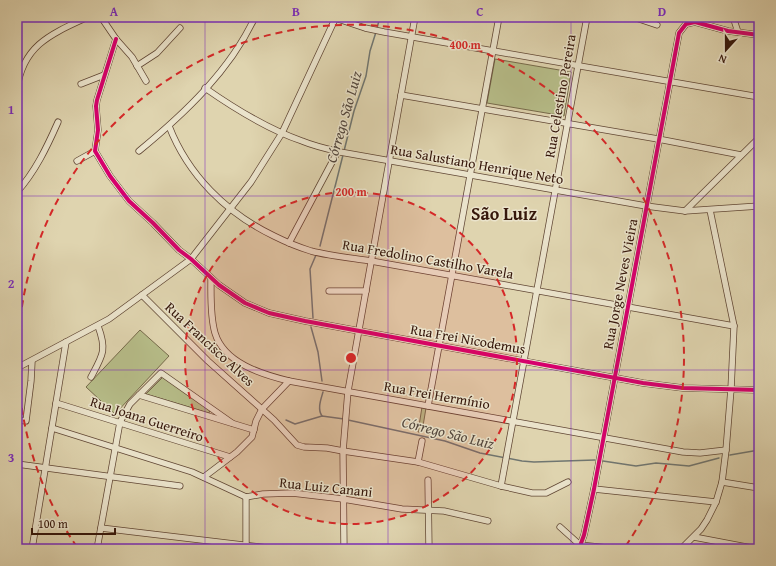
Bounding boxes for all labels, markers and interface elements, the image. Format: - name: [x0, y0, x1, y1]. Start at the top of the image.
- text: A: [110, 2, 119, 21]
- text: B: [292, 2, 300, 21]
- text: C: [476, 2, 484, 21]
- text: D: [658, 2, 666, 21]
- north arrow: [706, 30, 746, 70]
- street label: Rua Celestino Pereira: [539, 32, 581, 159]
- text: 400 m: [449, 36, 482, 53]
- text: N: [716, 50, 729, 68]
- water label: Córrego São Luiz: [320, 68, 367, 165]
- text: 1: [8, 100, 14, 119]
- street label: Rua Salustiano Henrique Neto: [389, 139, 565, 189]
- text: 200 m: [335, 183, 368, 200]
- district label: São Luiz: [471, 200, 537, 227]
- street label: Rua Jorge Neves Vieira: [598, 217, 643, 351]
- street label: Rua Fredolino Castilho Varela: [341, 234, 515, 284]
- text: 2: [8, 274, 15, 293]
- street label: Rua Francisco Alves: [161, 297, 259, 391]
- street label: Rua Frei Nicodemus: [409, 319, 527, 359]
- centre of rings: [344, 351, 358, 365]
- street label: Rua Frei Hermínio: [382, 376, 492, 414]
- street label: Rua Joana Guerreiro: [88, 391, 206, 447]
- water label: Córrego São Luiz: [400, 411, 497, 454]
- text: 3: [8, 448, 14, 467]
- street label: Rua Luiz Canani: [279, 472, 374, 502]
- scale bar: [32, 510, 115, 536]
- text: 100 m: [38, 515, 68, 532]

